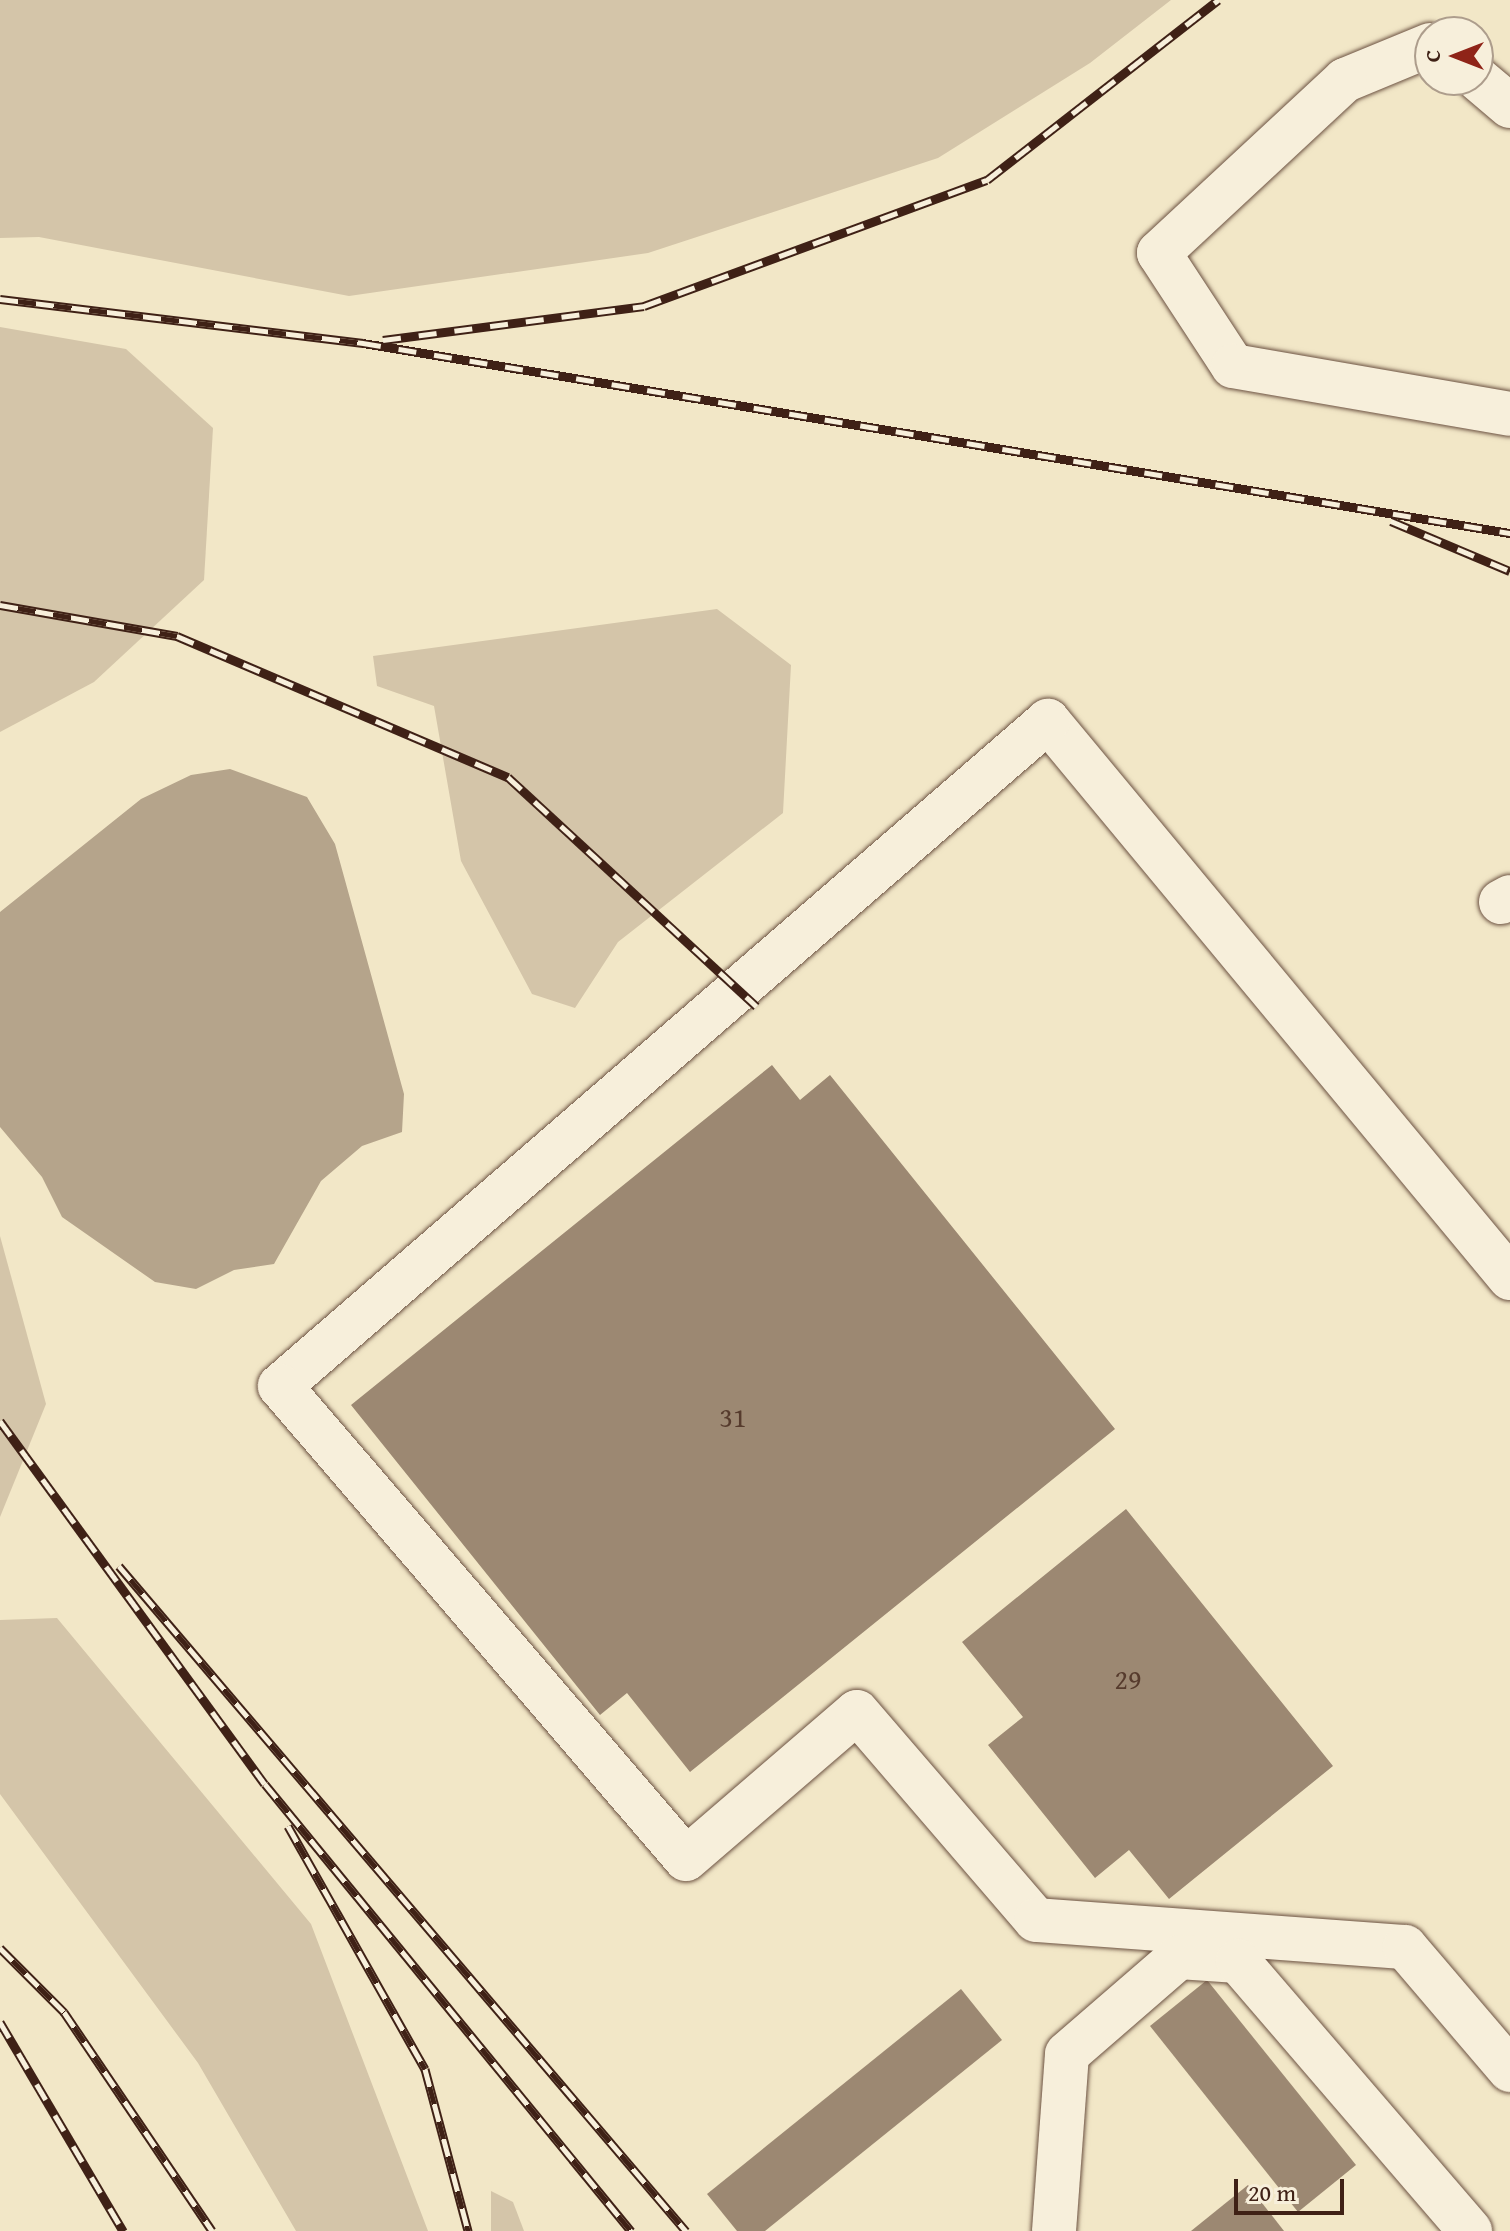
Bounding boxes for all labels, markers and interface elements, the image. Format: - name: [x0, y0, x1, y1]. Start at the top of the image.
- north arrow: [1414, 16, 1494, 96]
- text: С: [1416, 50, 1448, 62]
- house number: 31: [720, 1400, 746, 1434]
- house number: 29: [1115, 1662, 1141, 1696]
- scale bar: [1238, 2163, 1348, 2213]
- text: 20 m: [1248, 2175, 1296, 2210]

